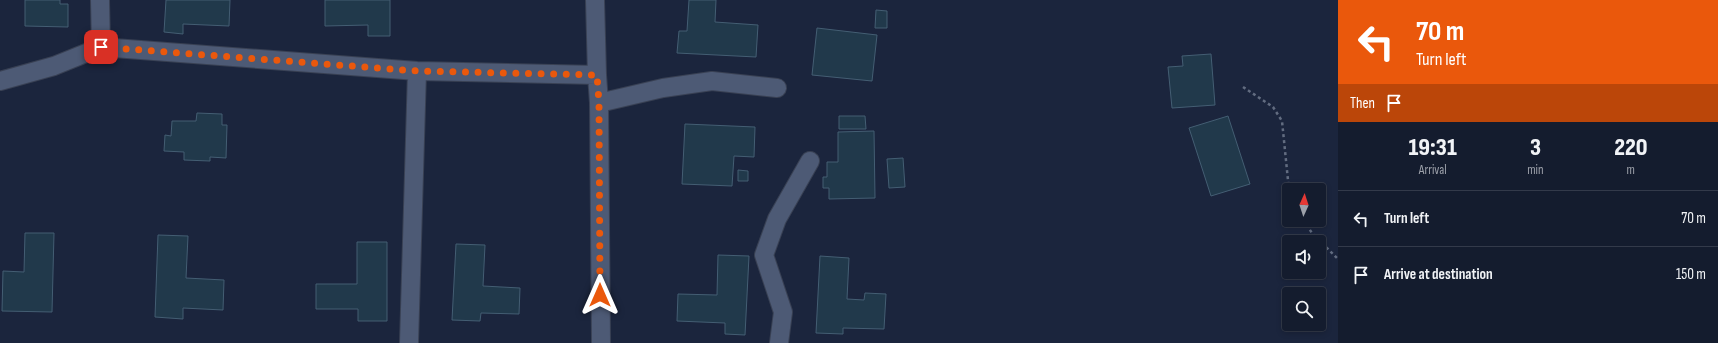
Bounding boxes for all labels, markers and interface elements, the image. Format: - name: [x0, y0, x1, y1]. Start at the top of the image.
- text: 70 m: [1416, 15, 1464, 48]
- icon: left: [1350, 16, 1402, 68]
- pin: [84, 30, 118, 64]
- icon: arrive: [90, 36, 112, 58]
- text: Turn left: [1416, 49, 1467, 70]
- icon: arrive: [1383, 92, 1405, 114]
- text: Then: [1350, 94, 1375, 113]
- text: 19:31: [1409, 133, 1457, 162]
- text: 3: [1530, 133, 1541, 162]
- text: 220: [1614, 133, 1647, 162]
- text: Arrival: [1419, 162, 1447, 178]
- text: min: [1527, 162, 1544, 178]
- text: m: [1627, 162, 1635, 178]
- north arrow: [1282, 183, 1326, 227]
- map controls: [1282, 183, 1326, 331]
- icon: left: [1350, 208, 1372, 230]
- text: Turn left: [1384, 209, 1429, 228]
- text: 70 m: [1681, 209, 1706, 228]
- button: sound: [1282, 235, 1326, 279]
- icon: arrive: [1350, 264, 1372, 286]
- text: Arrive at destination: [1384, 265, 1493, 284]
- text: 150 m: [1676, 265, 1706, 284]
- position arrow: [579, 274, 621, 316]
- button: search: [1282, 287, 1326, 331]

